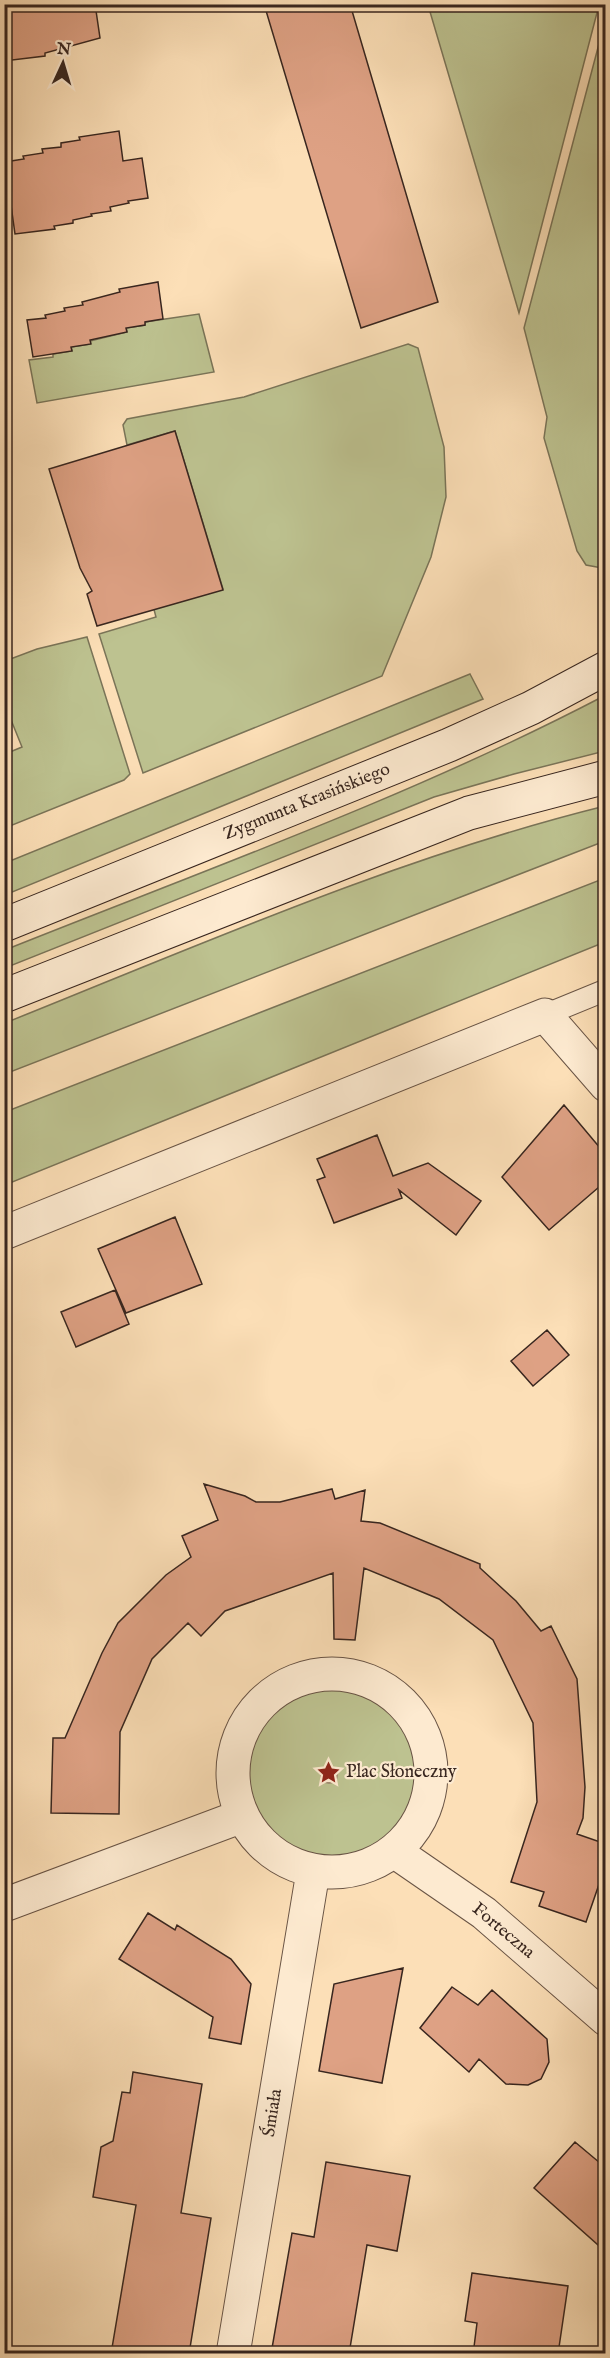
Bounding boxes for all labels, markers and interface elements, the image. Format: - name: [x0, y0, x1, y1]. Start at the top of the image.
- north arrow: [33, 33, 93, 93]
- text: N: [55, 40, 72, 61]
- street label: Zygmunta Krasińskiego: [220, 758, 394, 846]
- place icon: Plac Słoneczny: [315, 1759, 341, 1785]
- place label: Plac Słoneczny: [346, 1761, 457, 1784]
- street label: Forteczna: [467, 1898, 539, 1964]
- street label: Śmiała: [256, 2087, 288, 2139]

